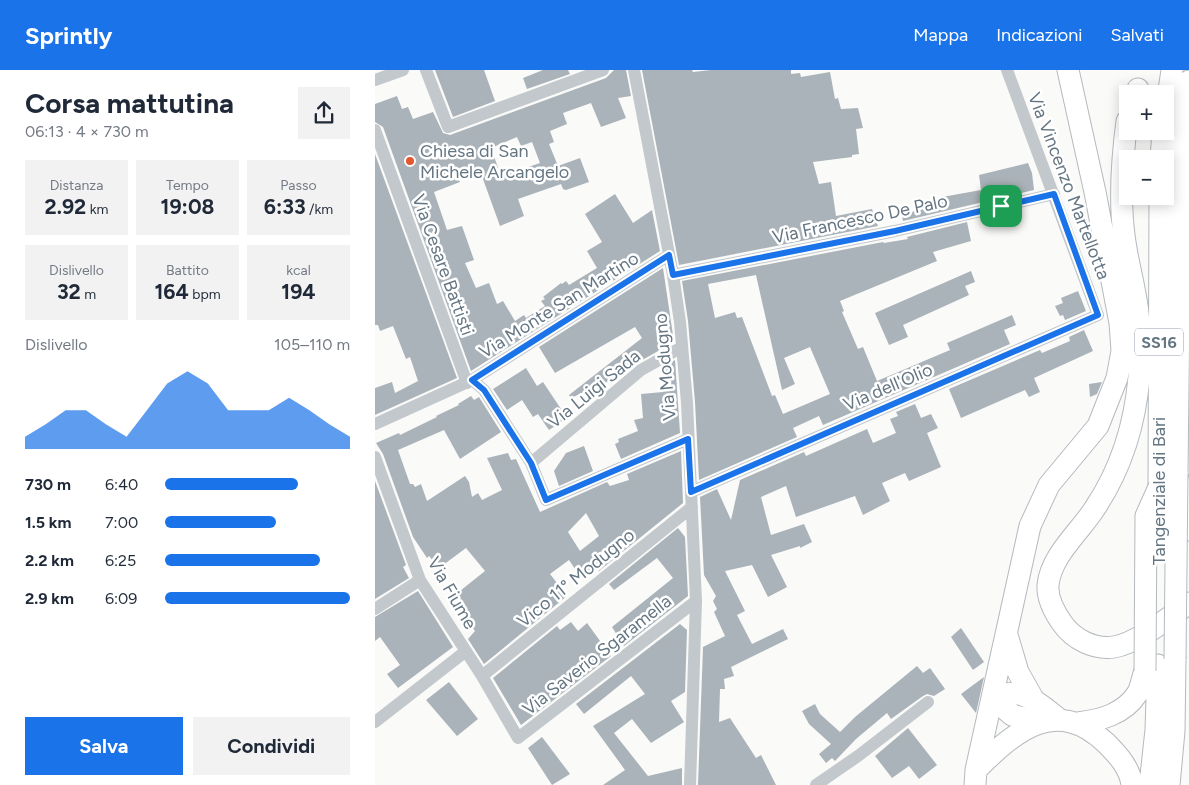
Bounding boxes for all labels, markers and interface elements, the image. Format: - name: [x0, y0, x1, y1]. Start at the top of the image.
- text: Sprintly: [25, 21, 112, 50]
- text: Mappa: [913, 24, 968, 46]
- text: Indicazioni: [996, 24, 1082, 46]
- text: Salvati: [1110, 24, 1164, 46]
- map controls: [1119, 85, 1174, 205]
- button: +: [1119, 85, 1174, 140]
- text: Corsa mattutina: [25, 86, 234, 120]
- button: share: [298, 87, 350, 139]
- street label: Via Vincenzo Martellotta: [1023, 89, 1115, 283]
- text: 06:13 · 4 × 730 m: [25, 122, 149, 141]
- place label: Chiesa di San Michele Arcangelo: [420, 140, 569, 183]
- button: −: [1119, 150, 1174, 205]
- marker: Chiesa di San Michele Arcangelo: [404, 155, 416, 167]
- text: Distanza: [50, 177, 103, 194]
- text: Tempo: [166, 177, 209, 194]
- text: Passo: [280, 177, 317, 194]
- pin: [980, 185, 1022, 227]
- street label: Via Francesco De Palo: [771, 190, 949, 248]
- street label: Via Cesare Battisti: [407, 192, 479, 338]
- icon: arrive: [987, 192, 1015, 220]
- text: 2.92: [45, 194, 86, 219]
- text: 19:08: [161, 194, 214, 219]
- text: 6:33: [264, 194, 306, 219]
- text: km: [86, 201, 108, 218]
- text: /km: [306, 201, 333, 218]
- street label: Via Monte San Martino: [475, 247, 643, 363]
- text: Dislivello: [49, 262, 104, 279]
- text: Battito: [166, 262, 209, 279]
- text: kcal: [286, 262, 311, 279]
- text: 32: [57, 279, 81, 304]
- text: 164: [154, 279, 189, 304]
- text: 194: [281, 279, 316, 304]
- text: m: [81, 286, 96, 303]
- text: bpm: [189, 286, 221, 303]
- street label: Via Modugno: [649, 312, 681, 422]
- road number: SS16: [1135, 328, 1183, 356]
- text: Dislivello: [25, 335, 88, 354]
- text: 105–110 m: [274, 335, 350, 354]
- street label: Via Luigi Sada: [543, 345, 645, 433]
- street label: Via dell'Olio: [840, 358, 936, 416]
- street label: Tangenziale di Bari: [1148, 417, 1170, 565]
- text: 730 m: [25, 475, 71, 494]
- text: 6:40: [105, 475, 138, 494]
- text: 1.5 km: [25, 513, 71, 532]
- text: 7:00: [105, 513, 138, 532]
- street label: Vico 11° Modugno: [513, 524, 639, 632]
- text: 2.2 km: [25, 551, 74, 570]
- text: 6:25: [105, 551, 136, 570]
- street label: Via Fiume: [423, 553, 481, 633]
- text: 2.9 km: [25, 589, 74, 608]
- text: 6:09: [105, 589, 137, 608]
- street label: Via Saverio Sgaramella: [518, 590, 676, 720]
- button: Salva: [25, 717, 183, 775]
- button: Condividi: [193, 717, 350, 775]

